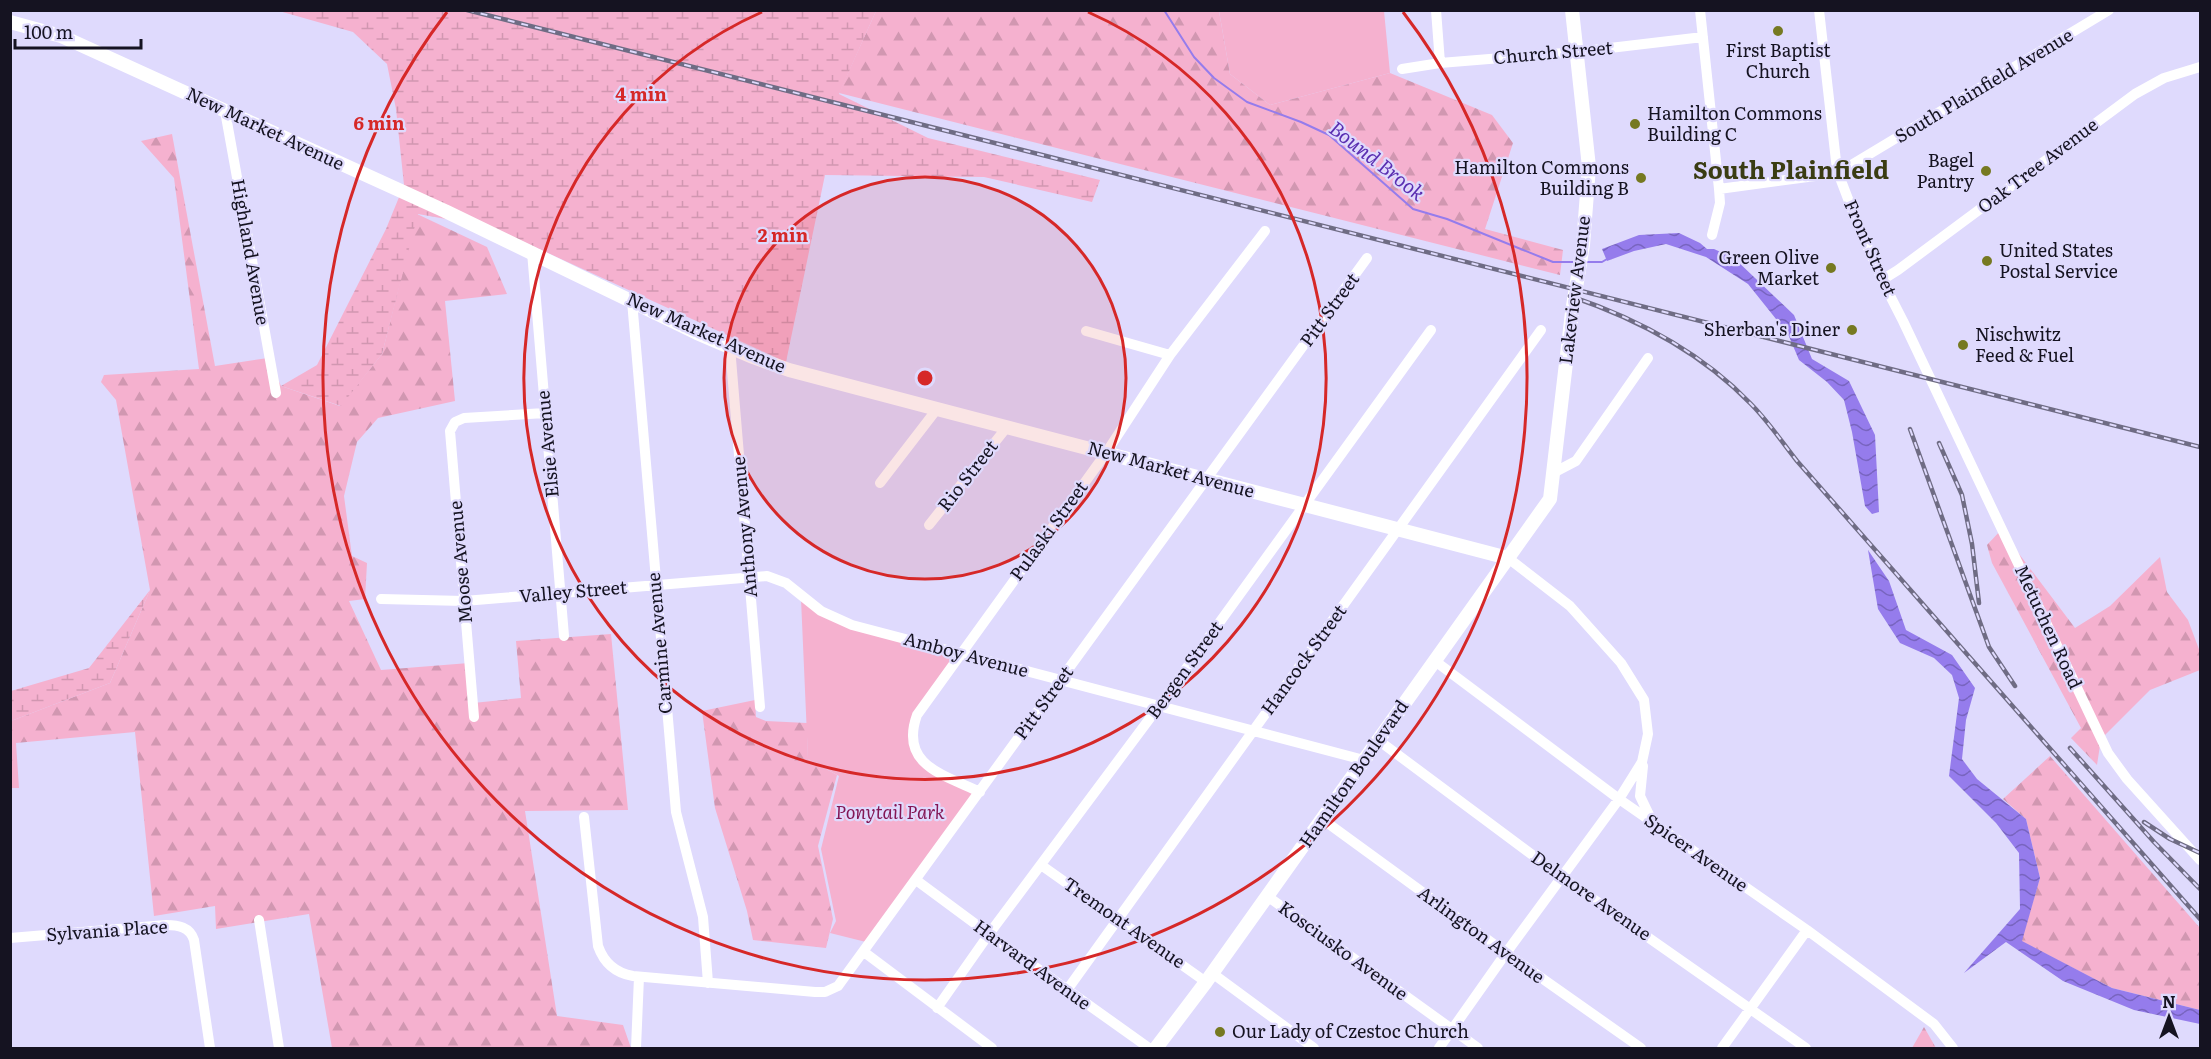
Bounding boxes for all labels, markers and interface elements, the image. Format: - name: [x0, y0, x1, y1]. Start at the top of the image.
- scale bar: [15, 12, 141, 50]
- text: 100 m: [24, 18, 73, 45]
- street label: South Plainfield Avenue: [1889, 21, 2077, 149]
- marker: First Baptist Church: [1771, 24, 1785, 38]
- street label: Church Street: [1492, 33, 1614, 70]
- place label: First Baptist Church: [1725, 36, 1831, 84]
- street label: New Market Avenue: [182, 79, 349, 176]
- text: 4 min: [615, 80, 667, 107]
- place label: Hamilton Commons Building C: [1647, 99, 1822, 147]
- text: 6 min: [353, 109, 405, 136]
- street label: Oak Tree Avenue: [1971, 111, 2103, 219]
- water label: Bound Brook: [1324, 112, 1433, 207]
- marker: Hamilton Commons Building C: [1628, 117, 1642, 131]
- place label: Bagel Pantry: [1916, 146, 1975, 194]
- district label: South Plainfield: [1693, 151, 1889, 186]
- place label: Hamilton Commons Building B: [1454, 153, 1629, 201]
- marker: Bagel Pantry: [1979, 164, 1993, 178]
- marker: Hamilton Commons Building B: [1634, 171, 1648, 185]
- street label: Highland Avenue: [225, 176, 278, 327]
- street label: Front Street: [1838, 195, 1905, 301]
- street label: Lakeview Avenue: [1551, 214, 1596, 365]
- text: 2 min: [758, 221, 809, 248]
- place label: United States Postal Service: [1999, 236, 2118, 284]
- place label: Green Olive Market: [1719, 243, 1820, 291]
- marker: United States Postal Service: [1980, 254, 1994, 268]
- marker: Green Olive Market: [1824, 261, 1838, 275]
- street label: Pitt Street: [1293, 266, 1365, 352]
- street label: New Market Avenue: [623, 284, 791, 379]
- place label: Sherban's Diner: [1704, 315, 1840, 342]
- place label: Nischwitz Feed & Fuel: [1975, 320, 2074, 368]
- marker: Sherban's Diner: [1845, 323, 1859, 337]
- marker: Nischwitz Feed & Fuel: [1956, 338, 1970, 352]
- centre of rings: [915, 368, 935, 388]
- street label: Elsie Avenue: [528, 389, 565, 499]
- street label: Rio Street: [930, 433, 1004, 517]
- street label: New Market Avenue: [1085, 433, 1258, 504]
- street label: Anthony Avenue: [724, 455, 763, 599]
- street label: Pulaski Street: [1002, 474, 1094, 586]
- street label: Moose Avenue: [441, 500, 478, 624]
- street label: Metuchen Road: [2009, 560, 2090, 693]
- street label: Carmine Avenue: [639, 571, 678, 715]
- street label: Valley Street: [518, 572, 629, 609]
- street label: Hancock Street: [1253, 598, 1353, 720]
- street label: Bergen Street: [1139, 614, 1229, 724]
- street label: Amboy Avenue: [901, 624, 1032, 683]
- street label: Pitt Street: [1007, 659, 1079, 745]
- street label: Hamilton Boulevard: [1292, 694, 1414, 853]
- park label: Ponytail Park: [835, 798, 945, 825]
- street label: Spicer Avenue: [1639, 806, 1754, 898]
- street label: Delmore Avenue: [1526, 843, 1657, 946]
- street label: Tremont Avenue: [1058, 870, 1191, 974]
- street label: Arlington Avenue: [1413, 878, 1551, 989]
- street label: Kosciusko Avenue: [1274, 894, 1414, 1006]
- street label: Sylvania Place: [45, 912, 168, 947]
- street label: Harvard Avenue: [969, 912, 1097, 1016]
- north arrow: [2139, 987, 2199, 1047]
- text: N: [2162, 989, 2176, 1013]
- place label: Our Lady of Czestoc Church: [1232, 1017, 1469, 1044]
- marker: Our Lady of Czestoc Church: [1213, 1025, 1227, 1039]

